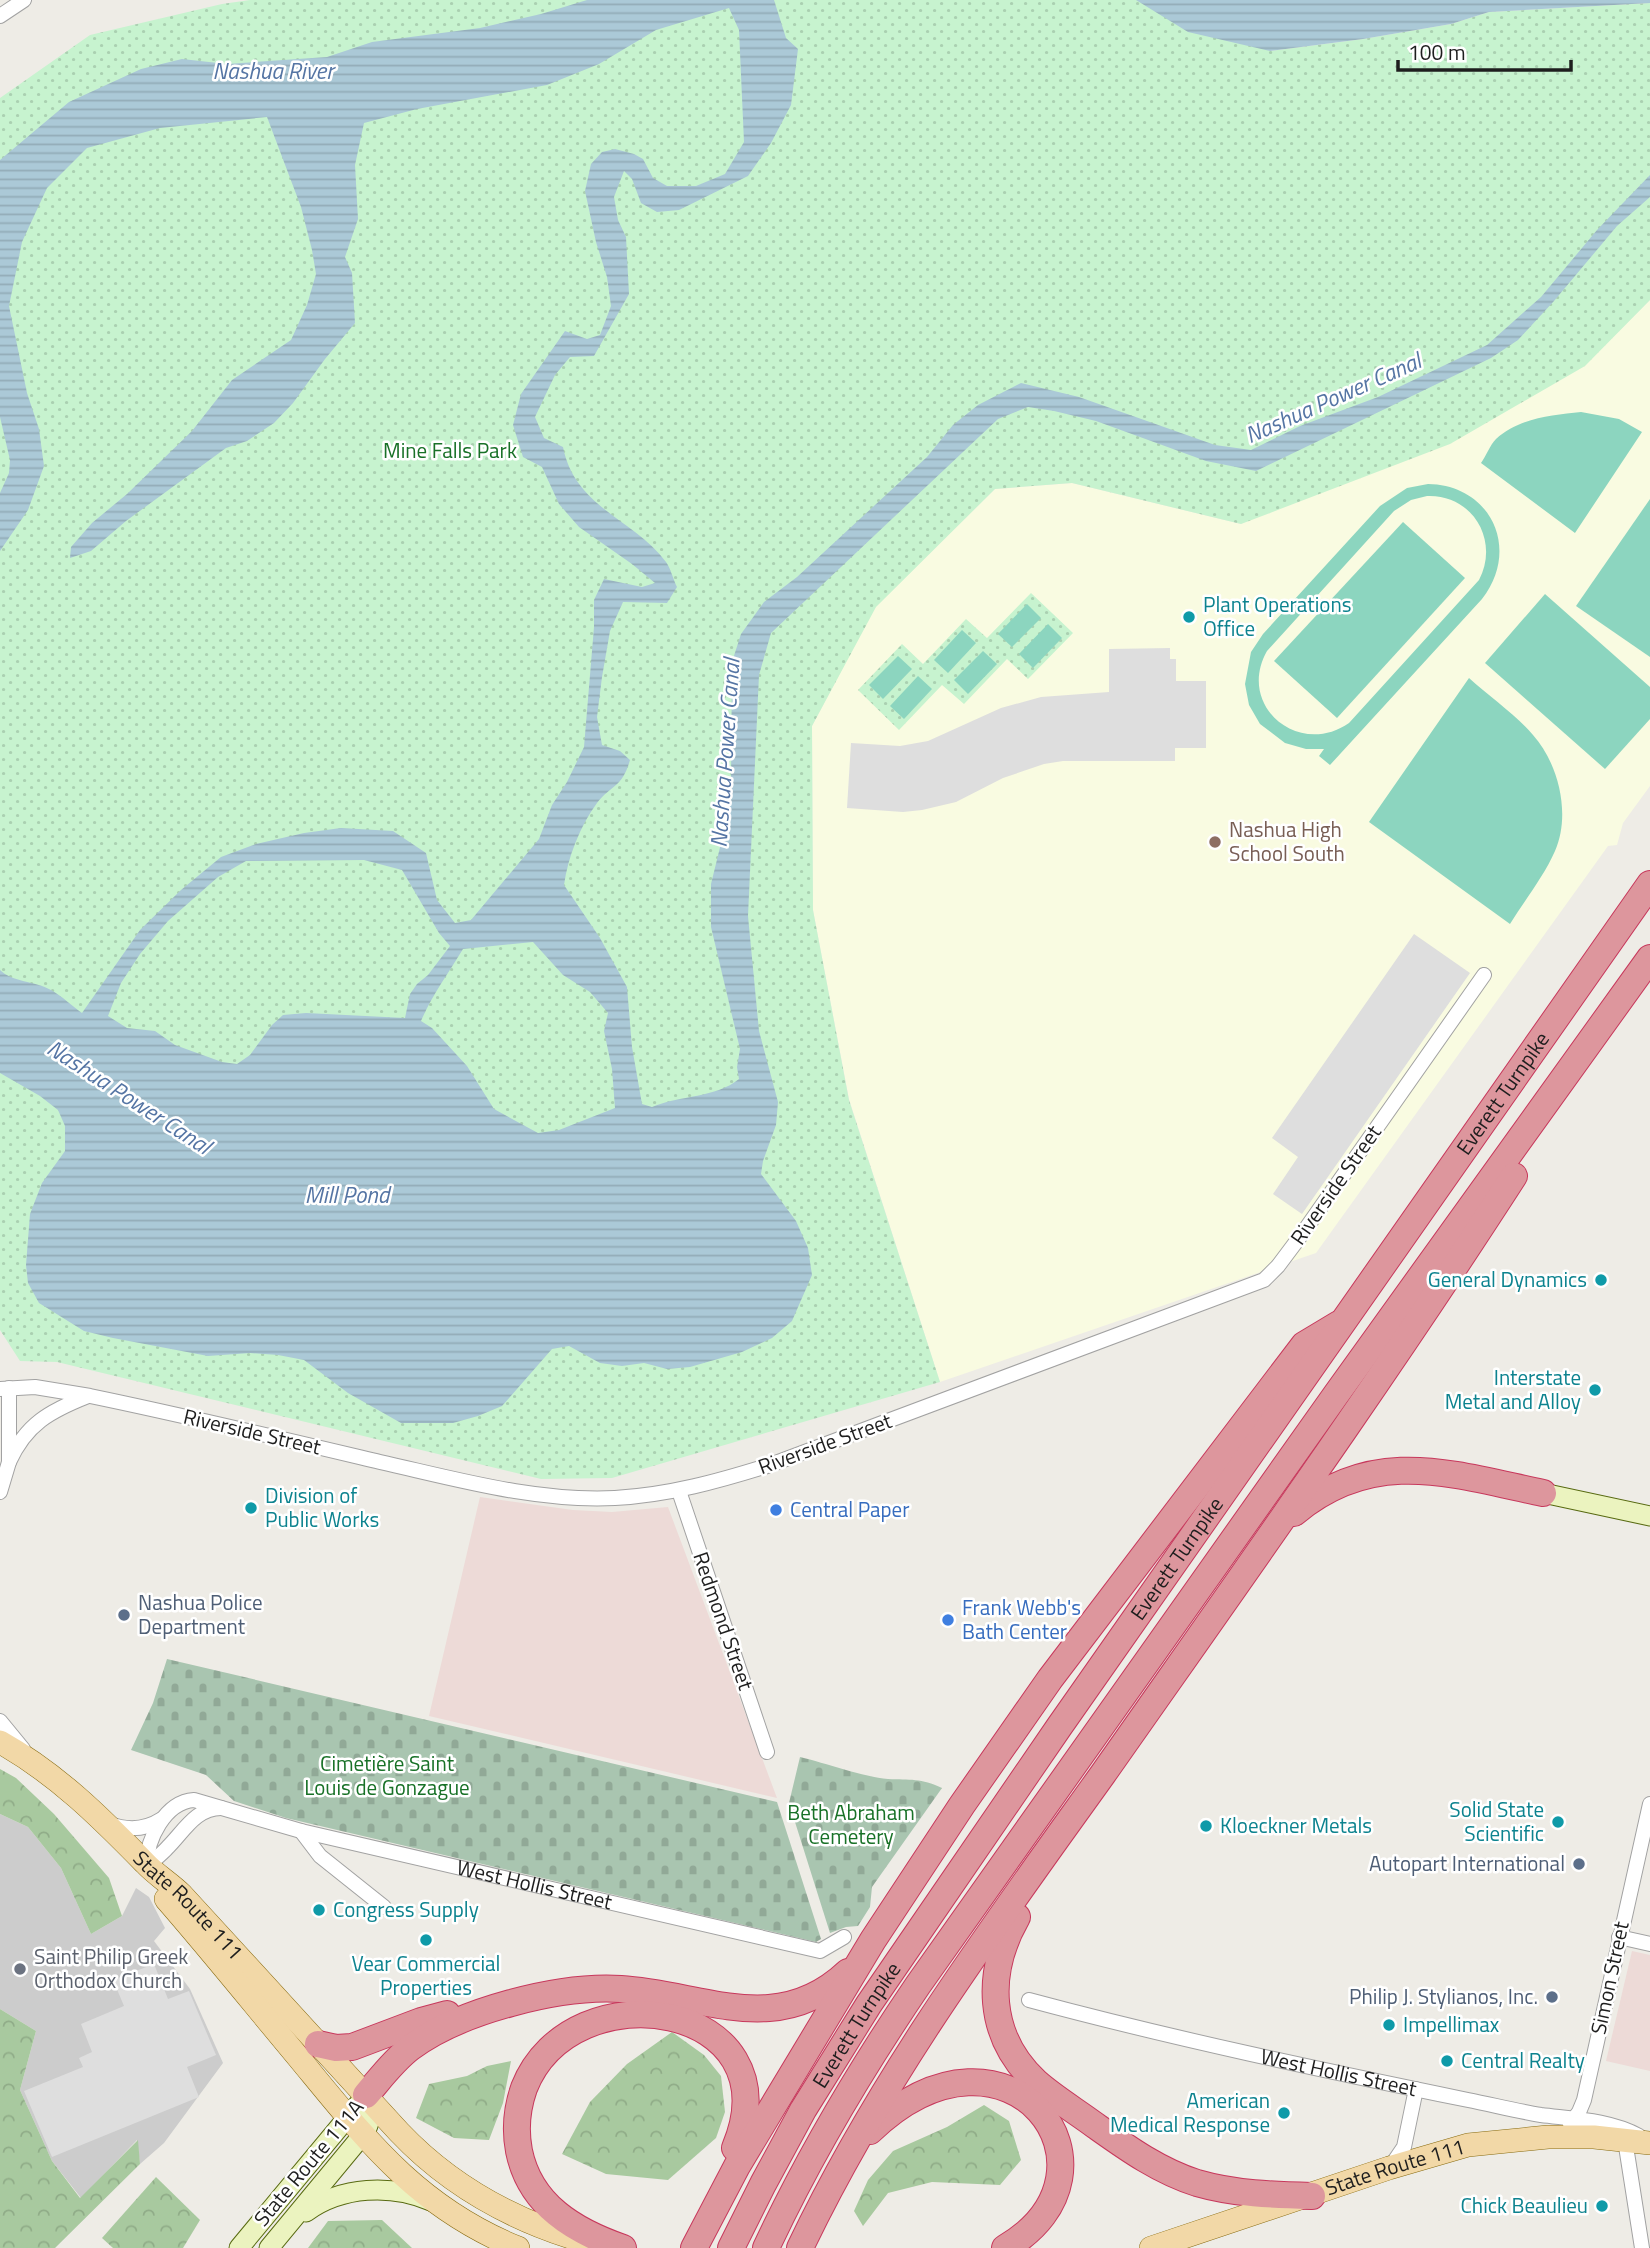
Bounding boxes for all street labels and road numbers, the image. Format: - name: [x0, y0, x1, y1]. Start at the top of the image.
- street label: Everett Turnpike: [1448, 1025, 1557, 1161]
- street label: Riverside Street: [1282, 1117, 1389, 1251]
- street label: Riverside Street: [180, 1400, 325, 1463]
- street label: Riverside Street: [753, 1404, 897, 1482]
- street label: Everett Turnpike: [1122, 1490, 1231, 1626]
- street label: Redmond Street: [685, 1547, 763, 1695]
- street label: State Route 111: [126, 1843, 251, 1967]
- street label: West Hollis Street: [454, 1851, 616, 1918]
- street label: Simon Street: [1581, 1918, 1637, 2037]
- street label: Everett Turnpike: [804, 1955, 908, 2094]
- street label: West Hollis Street: [1258, 2040, 1420, 2104]
- street label: State Route 111A: [245, 2092, 371, 2233]
- street label: State Route 111: [1321, 2130, 1468, 2203]

